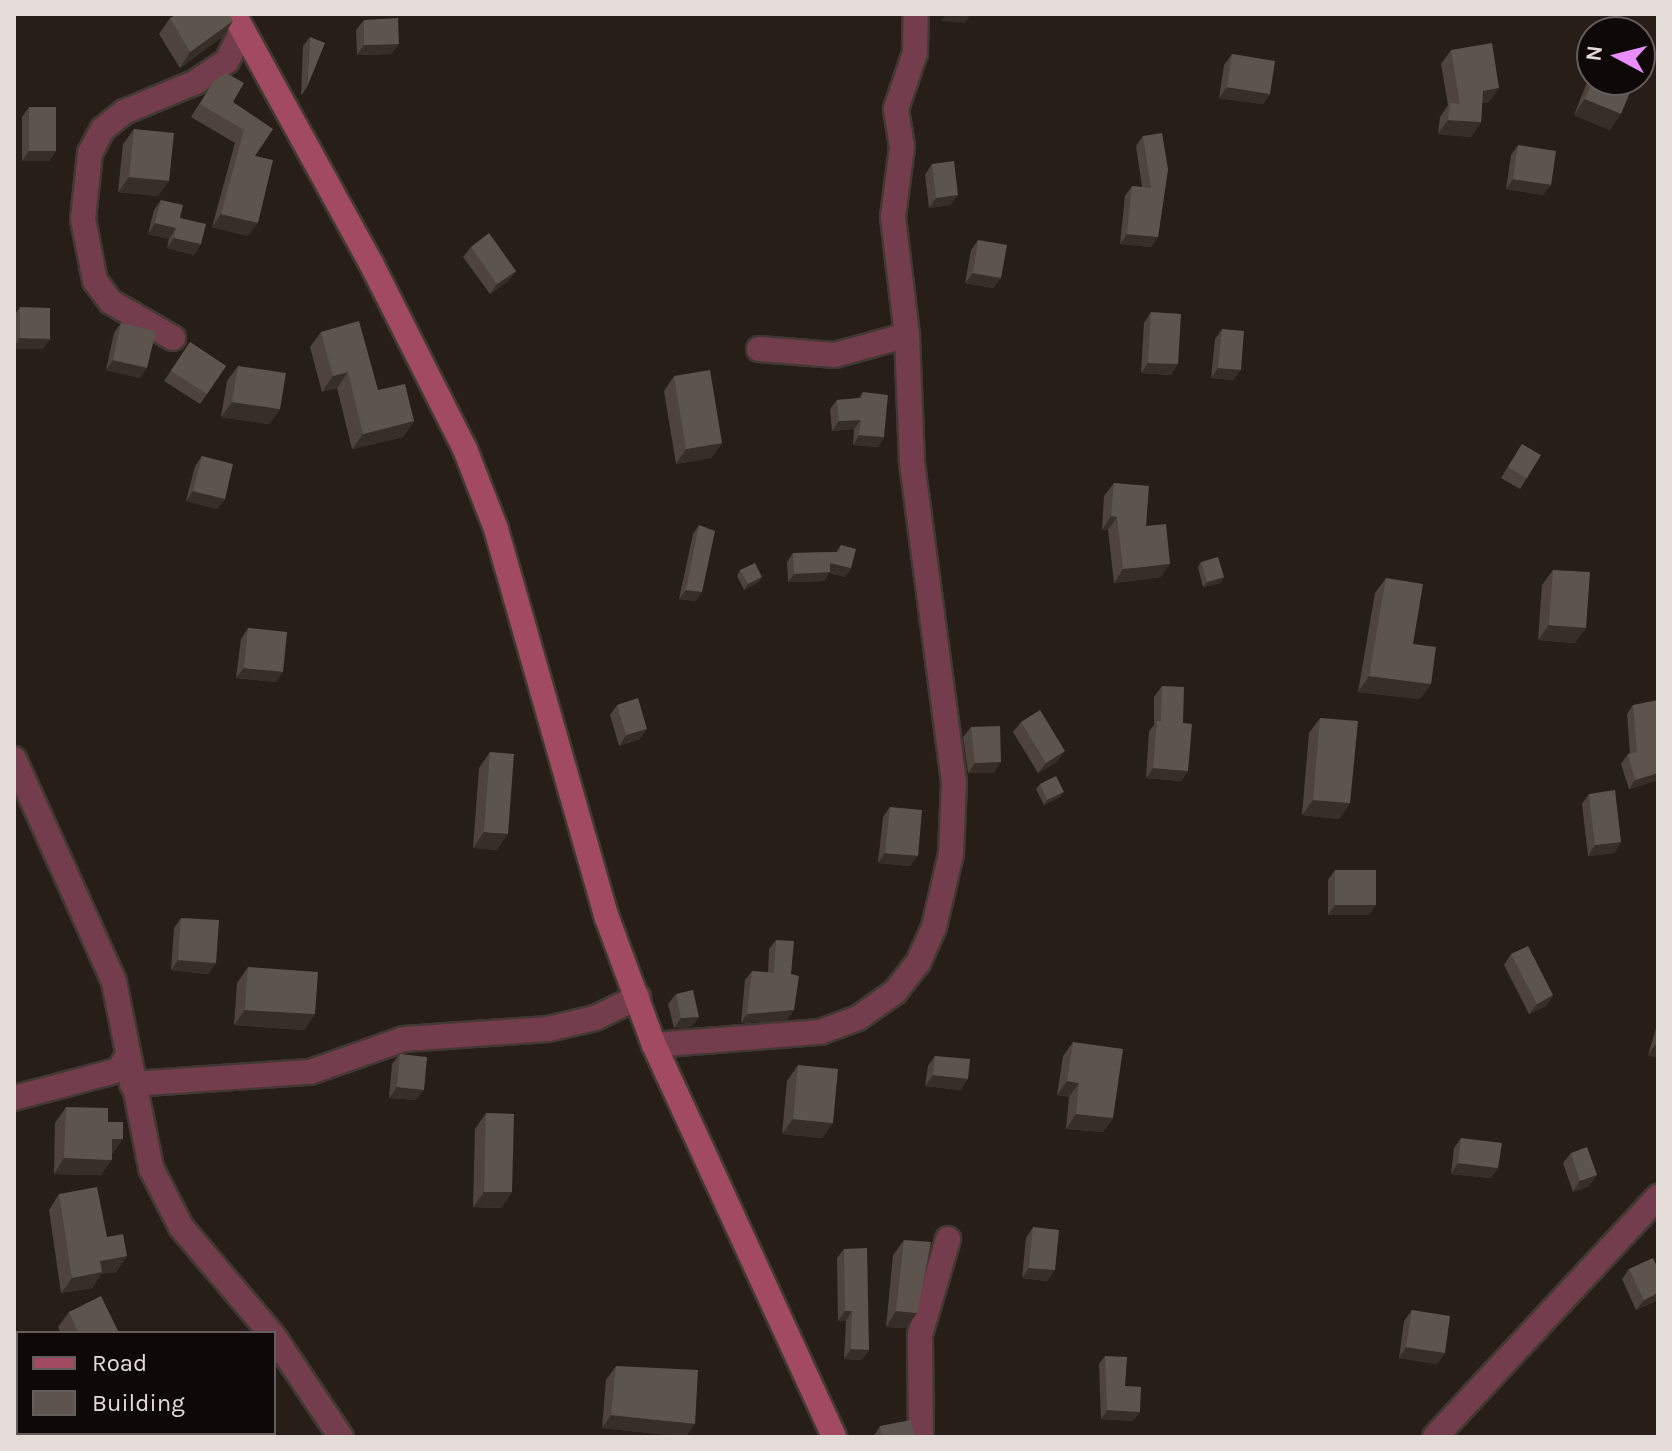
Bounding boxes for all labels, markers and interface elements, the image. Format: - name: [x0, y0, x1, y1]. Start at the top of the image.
- north arrow: [1576, 16, 1656, 96]
- text: N: [1580, 44, 1608, 63]
- legend: [16, 1331, 276, 1435]
- text: Road: [92, 1349, 147, 1377]
- text: Building: [92, 1389, 185, 1417]

